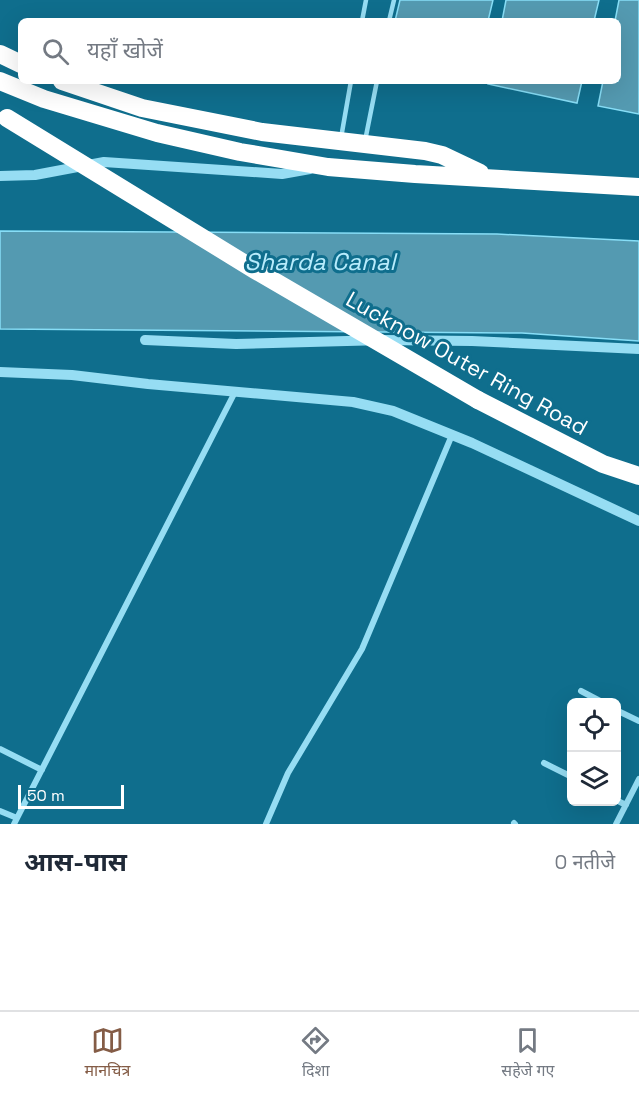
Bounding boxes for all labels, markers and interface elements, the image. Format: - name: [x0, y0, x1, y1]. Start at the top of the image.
- search box: [18, 18, 621, 84]
- icon: search: [39, 35, 72, 68]
- text: यहाँ खोजें: [87, 36, 163, 64]
- water label: Sharda Canal: [245, 246, 399, 277]
- street label: Lucknow Outer Ring Road: [341, 285, 593, 441]
- map controls: [567, 698, 621, 806]
- button: locate: [567, 698, 621, 752]
- button: layers: [567, 752, 621, 806]
- scale bar: [18, 782, 124, 810]
- text: 50 m: [27, 785, 65, 806]
- text: आस-पास: [24, 845, 127, 879]
- text: 0 नतीजे: [555, 849, 615, 875]
- tab: मानचित्र: [85, 1024, 130, 1083]
- tab: दिशा: [299, 1024, 332, 1083]
- tab: सहेजे गए: [501, 1024, 554, 1083]

